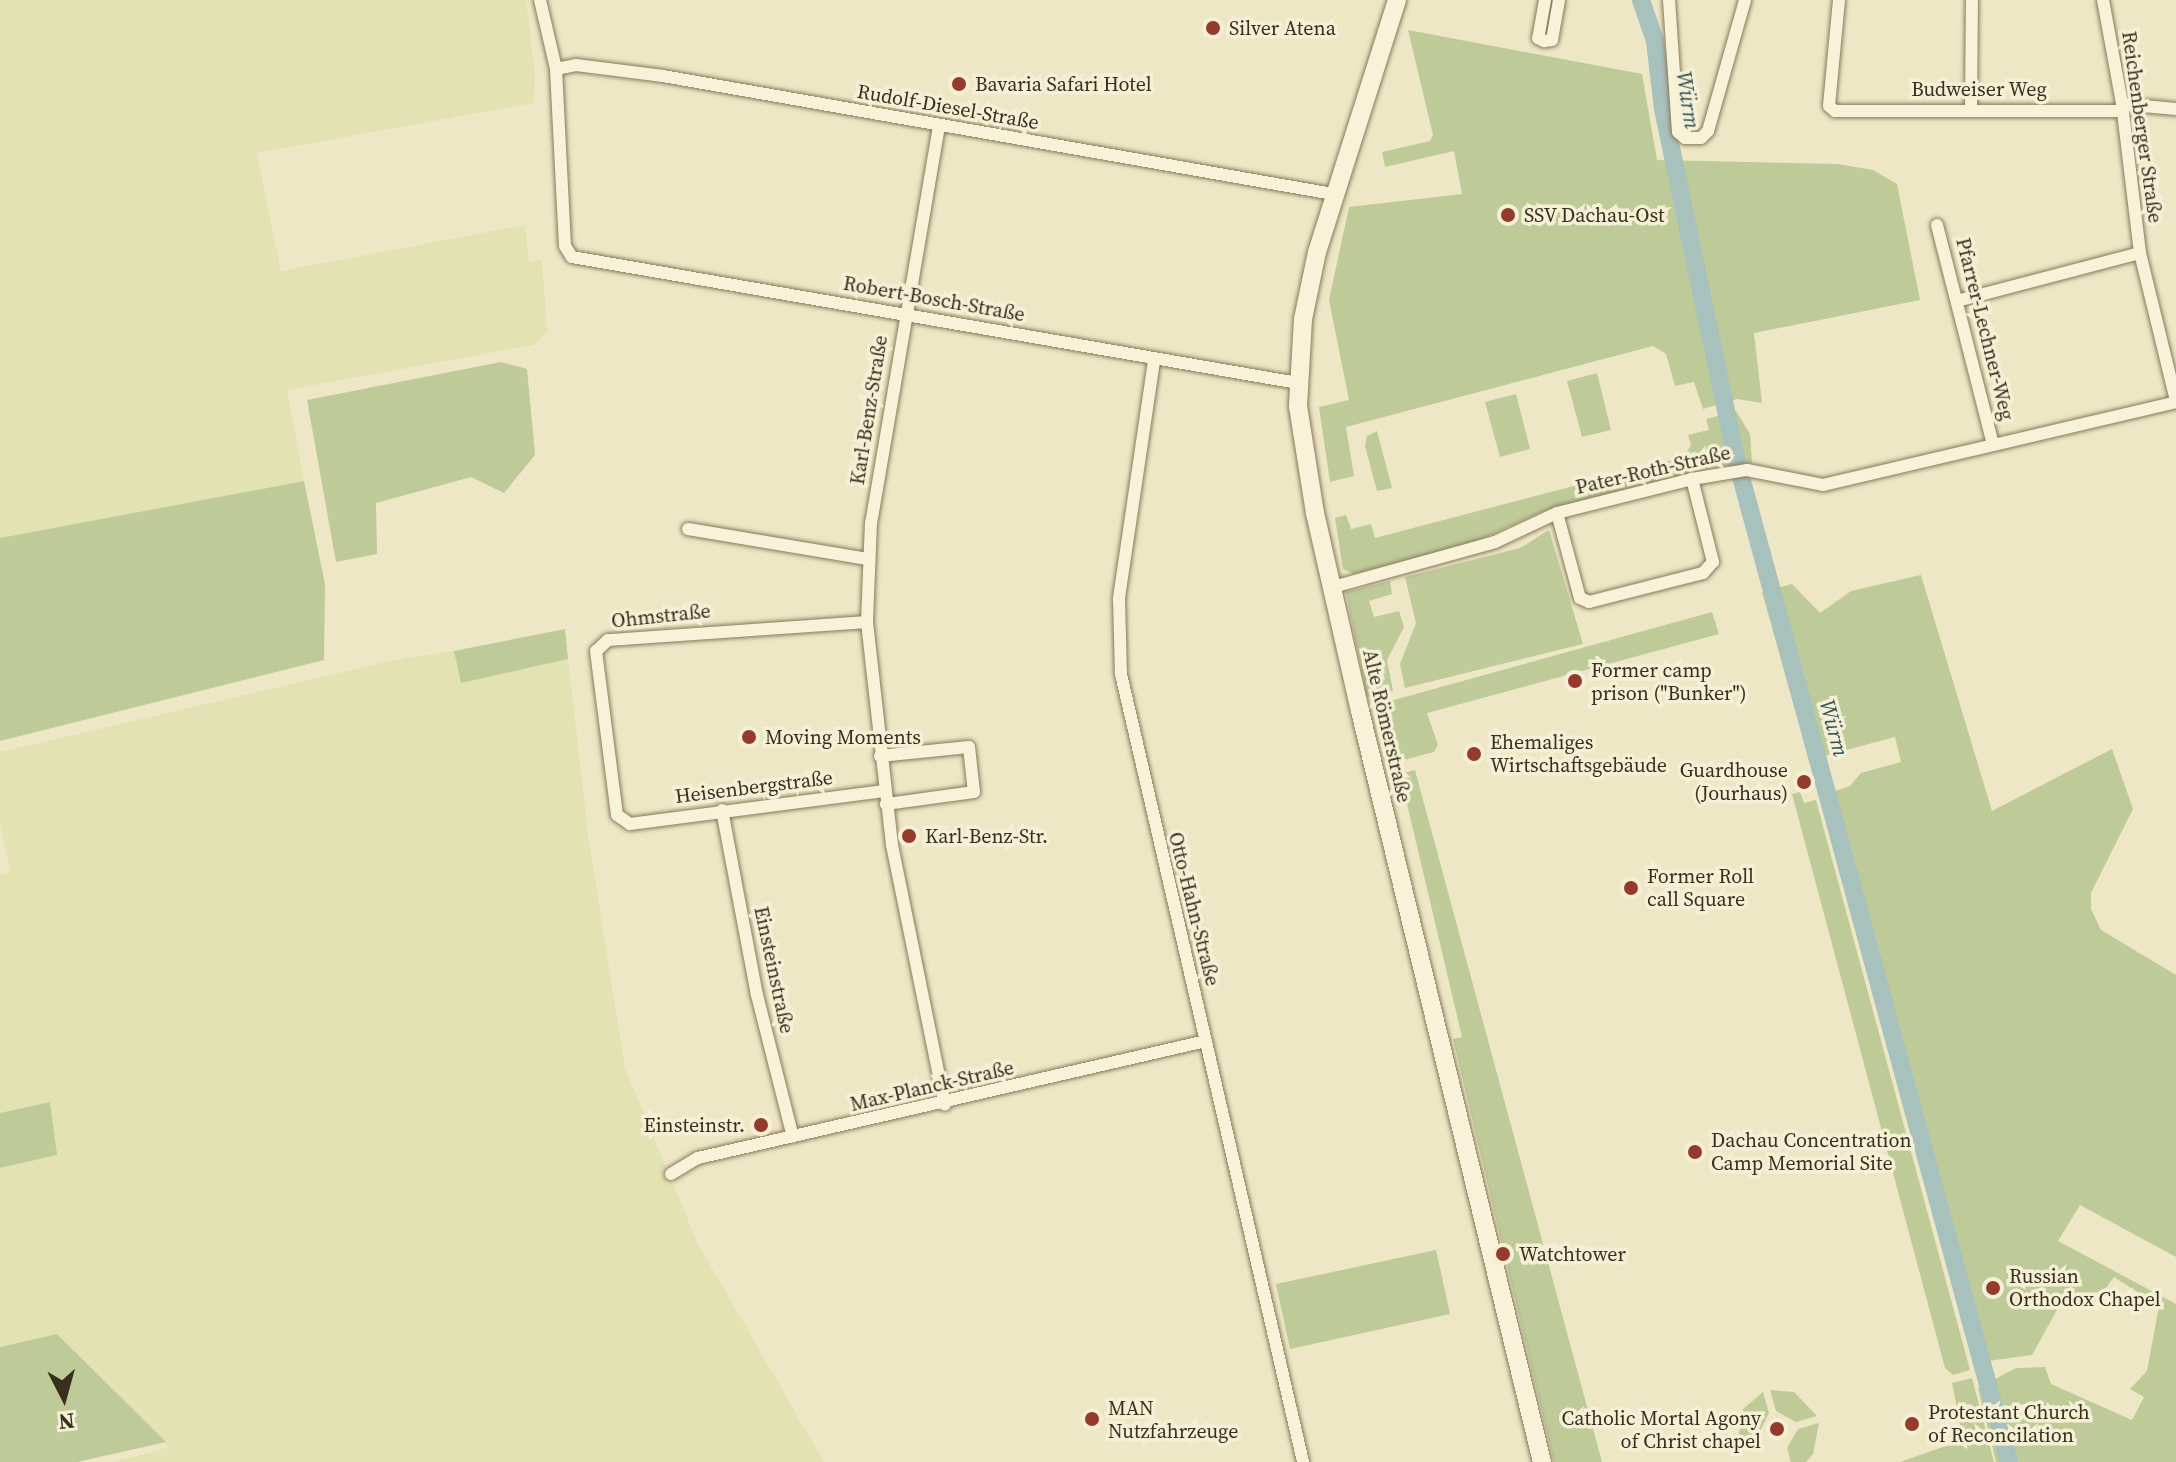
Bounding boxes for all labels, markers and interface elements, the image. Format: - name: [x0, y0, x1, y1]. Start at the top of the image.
- place label: Silver Atena: [1229, 16, 1336, 40]
- marker: Silver Atena: [1204, 19, 1222, 37]
- street label: Reichenberger Straße: [2117, 30, 2167, 224]
- water label: Würm: [1670, 69, 1706, 131]
- place label: Bavaria Safari Hotel: [975, 72, 1152, 96]
- marker: Bavaria Safari Hotel: [950, 75, 968, 93]
- street label: Budweiser Weg: [1911, 77, 2047, 101]
- street label: Rudolf-Diesel-Straße: [855, 79, 1041, 135]
- place label: SSV Dachau-Ost: [1524, 203, 1665, 227]
- marker: SSV Dachau-Ost: [1499, 206, 1517, 224]
- street label: Pfarrer-Lechner-Weg: [1951, 235, 2019, 423]
- street label: Robert-Bosch-Straße: [841, 271, 1027, 327]
- street label: Karl-Benz-Straße: [845, 334, 893, 486]
- street label: Pater-Roth-Straße: [1573, 441, 1733, 499]
- street label: Ohmstraße: [610, 599, 712, 633]
- street label: Alte Römerstraße: [1358, 647, 1416, 805]
- place label: Former camp prison ("Bunker"): [1591, 658, 1746, 705]
- marker: Former camp prison ("Bunker"): [1566, 672, 1584, 690]
- water label: Würm: [1814, 697, 1854, 759]
- place label: Moving Moments: [765, 725, 921, 749]
- marker: Moving Moments: [740, 728, 758, 746]
- place label: Ehemaliges Wirtschaftsgebäude: [1490, 730, 1667, 777]
- marker: Ehemaliges Wirtschaftsgebäude: [1465, 745, 1483, 763]
- place label: Guardhouse (Jourhaus): [1680, 758, 1788, 805]
- street label: Heisenbergstraße: [674, 765, 834, 809]
- marker: Guardhouse (Jourhaus): [1795, 773, 1813, 791]
- place label: Karl-Benz-Str.: [925, 824, 1048, 848]
- marker: Karl-Benz-Str.: [900, 827, 918, 845]
- street label: Otto-Hahn-Straße: [1163, 830, 1225, 988]
- place label: Former Roll call Square: [1647, 864, 1754, 911]
- marker: Former Roll call Square: [1622, 879, 1640, 897]
- street label: Einsteinstraße: [749, 904, 799, 1036]
- street label: Max-Planck-Straße: [848, 1056, 1016, 1116]
- place label: Einsteinstr.: [644, 1113, 745, 1137]
- marker: Einsteinstr.: [752, 1116, 770, 1134]
- place label: Dachau Concentration Camp Memorial Site: [1711, 1128, 1912, 1175]
- marker: Dachau Concentration Camp Memorial Site: [1686, 1143, 1704, 1161]
- place label: Watchtower: [1519, 1242, 1626, 1266]
- marker: Watchtower: [1494, 1245, 1512, 1263]
- place label: Russian Orthodox Chapel: [2009, 1264, 2161, 1311]
- marker: Russian Orthodox Chapel: [1984, 1279, 2002, 1297]
- north arrow: [24, 1358, 104, 1438]
- place label: MAN Nutzfahrzeuge: [1108, 1396, 1238, 1443]
- place label: Protestant Church of Reconcilation: [1928, 1400, 2090, 1447]
- text: N: [57, 1406, 76, 1438]
- place label: Catholic Mortal Agony of Christ chapel: [1562, 1406, 1761, 1453]
- marker: MAN Nutzfahrzeuge: [1083, 1410, 1101, 1428]
- marker: Protestant Church of Reconcilation: [1903, 1415, 1921, 1433]
- marker: Catholic Mortal Agony of Christ chapel: [1768, 1420, 1786, 1438]

